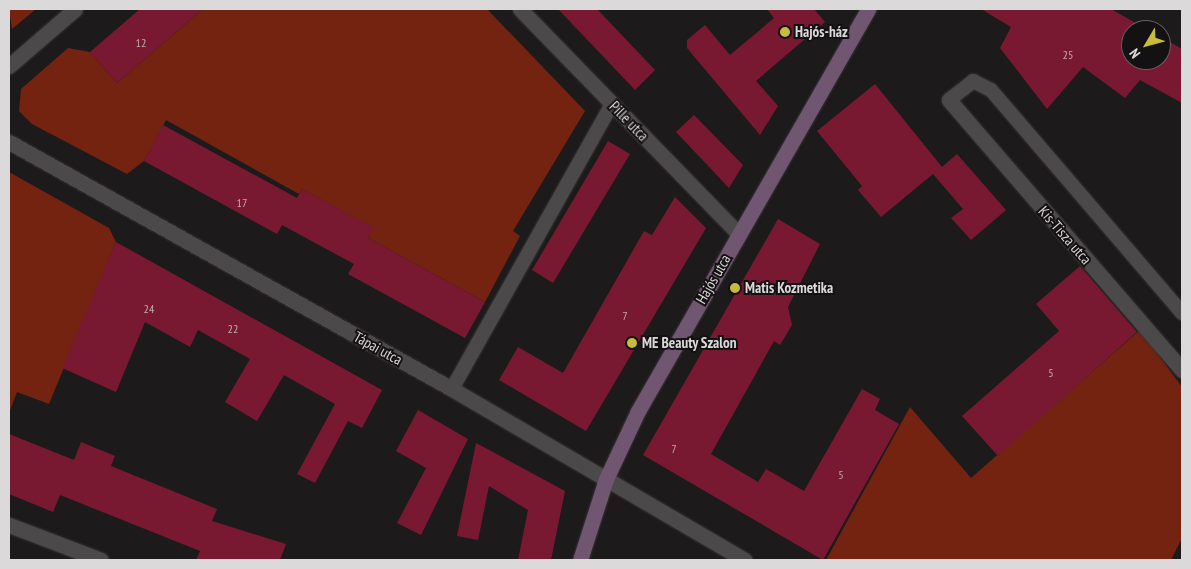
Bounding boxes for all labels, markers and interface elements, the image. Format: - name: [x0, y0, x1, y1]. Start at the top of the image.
- north arrow: [1121, 20, 1171, 70]
- place label: Hajós-ház: [795, 23, 848, 41]
- marker: Hajós-ház: [779, 26, 791, 38]
- house number: 12: [136, 36, 146, 50]
- text: N: [1125, 45, 1144, 62]
- house number: 25: [1063, 48, 1073, 62]
- street label: Pille utca: [606, 97, 652, 145]
- house number: 17: [237, 196, 247, 210]
- street label: Kis-Tisza utca: [1035, 202, 1095, 268]
- street label: Hajós utca: [692, 251, 734, 307]
- place label: Matis Kozmetika: [745, 279, 833, 297]
- marker: Matis Kozmetika: [729, 282, 741, 294]
- house number: 24: [144, 302, 154, 316]
- house number: 7: [622, 309, 628, 323]
- house number: 22: [228, 322, 238, 336]
- street label: Tápai utca: [351, 327, 405, 369]
- place label: ME Beauty Szalon: [642, 334, 737, 352]
- marker: ME Beauty Szalon: [626, 337, 638, 349]
- house number: 5: [1048, 366, 1054, 380]
- house number: 7: [671, 442, 677, 456]
- house number: 5: [838, 468, 844, 482]

